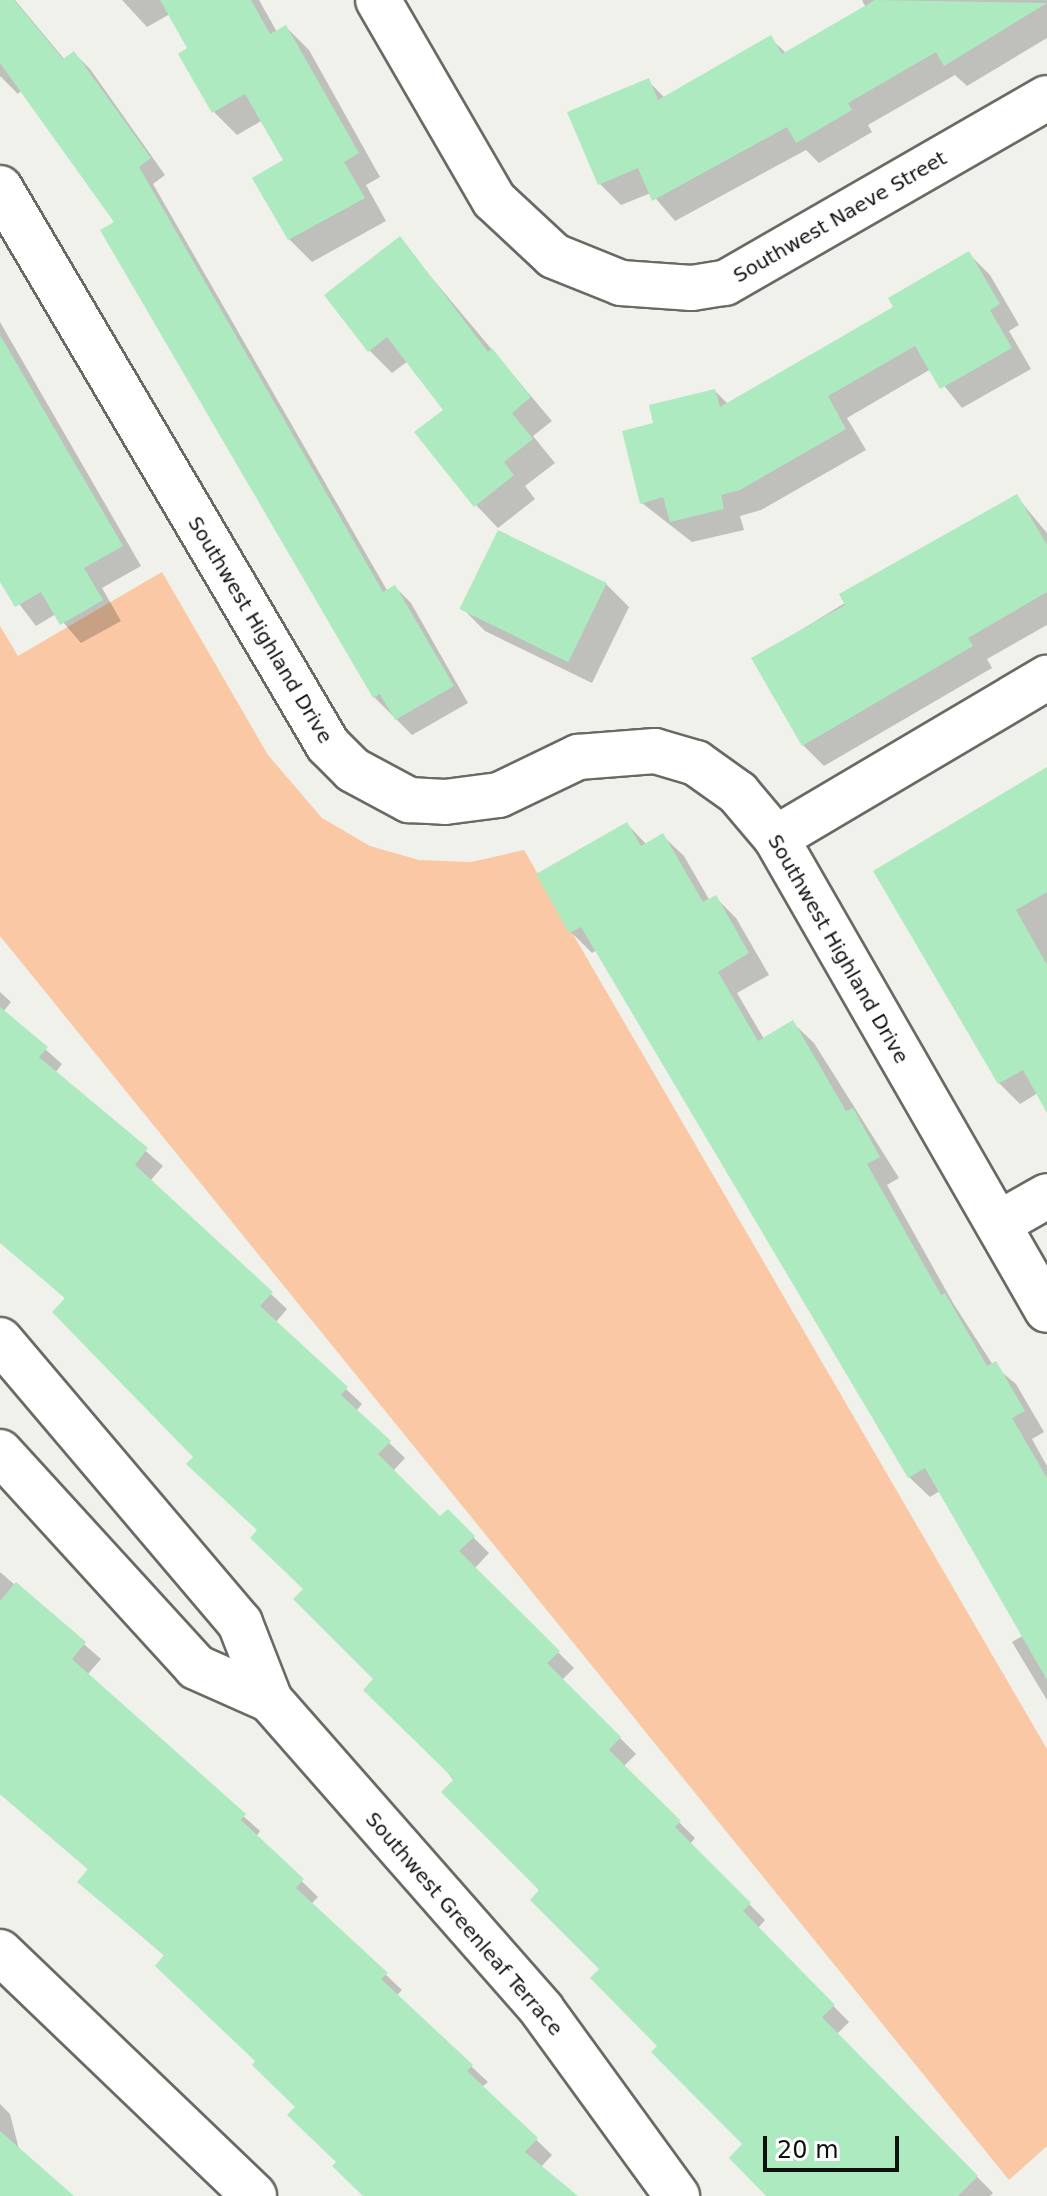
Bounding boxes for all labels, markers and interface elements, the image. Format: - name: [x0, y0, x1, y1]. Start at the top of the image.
- street label: Southwest Naeve Street: [729, 146, 951, 288]
- street label: Southwest Highland Drive: [183, 512, 337, 748]
- street label: Southwest Highland Drive: [763, 830, 913, 1068]
- street label: Southwest Greenleaf Terrace: [360, 1807, 568, 2041]
- scale bar: [767, 2120, 903, 2170]
- text: 20 m: [777, 2136, 839, 2164]

